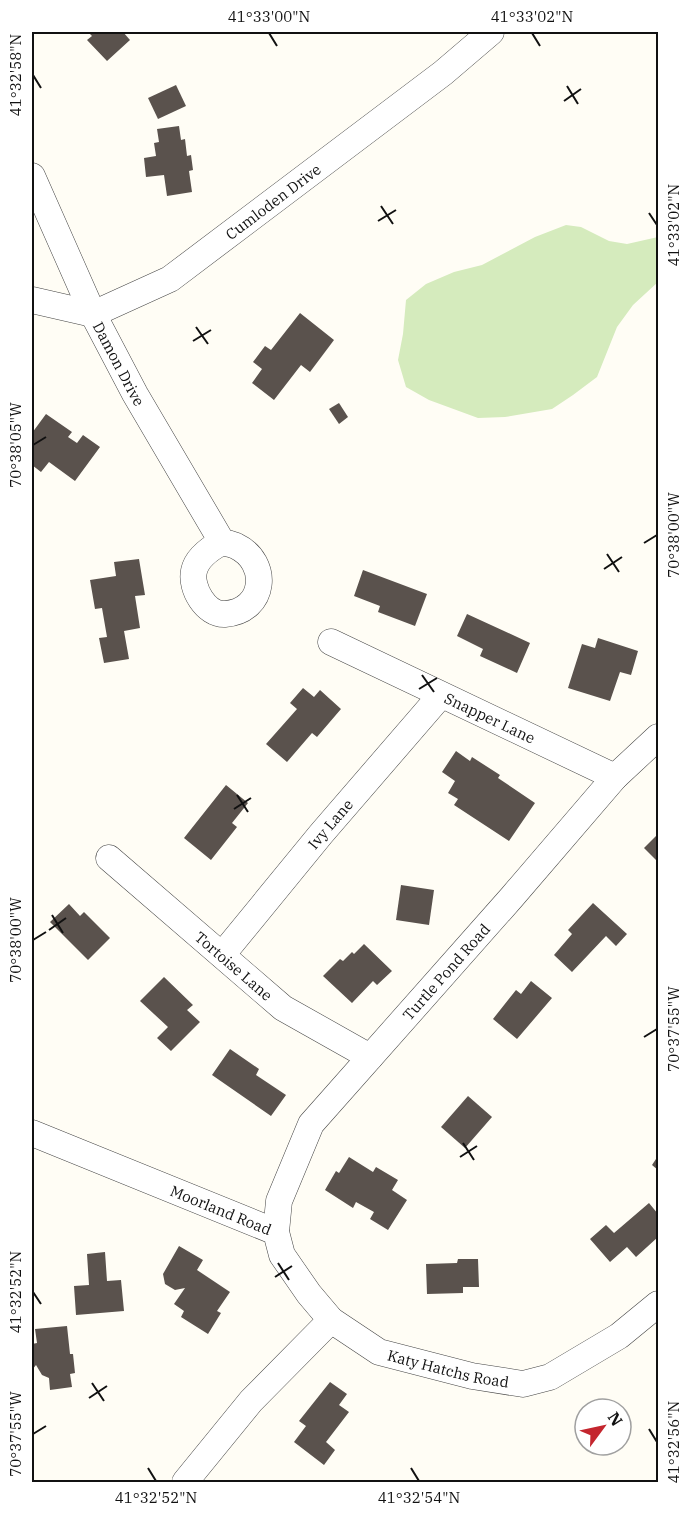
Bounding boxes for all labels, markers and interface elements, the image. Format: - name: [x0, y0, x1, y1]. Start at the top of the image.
- text: 41°33'00"N: [228, 7, 310, 26]
- text: 41°33'02"N: [491, 7, 573, 26]
- text: 41°32'58"N: [6, 34, 25, 116]
- street label: Cumloden Drive: [221, 159, 324, 244]
- text: 41°33'02"N: [664, 184, 683, 266]
- street label: Damon Drive: [89, 318, 149, 409]
- text: 70°38'05"W: [6, 402, 25, 488]
- text: 70°38'00"W: [664, 492, 683, 578]
- street label: Snapper Lane: [442, 688, 538, 747]
- street label: Ivy Lane: [303, 795, 357, 853]
- text: 70°38'00"W: [6, 897, 25, 983]
- street label: Turtle Pond Road: [398, 920, 494, 1024]
- street label: Tortoise Lane: [191, 927, 277, 1004]
- text: 70°37'55"W: [664, 986, 683, 1072]
- street label: Moorland Road: [168, 1181, 274, 1239]
- text: 41°32'52"N: [6, 1251, 25, 1333]
- street label: Katy Hatchs Road: [386, 1345, 510, 1391]
- text: 70°37'55"W: [6, 1391, 25, 1477]
- north arrow: [573, 1397, 633, 1457]
- text: 41°32'56"N: [664, 1401, 683, 1483]
- text: N: [604, 1408, 627, 1430]
- text: 41°32'52"N: [115, 1488, 197, 1507]
- text: 41°32'54"N: [378, 1488, 460, 1507]

